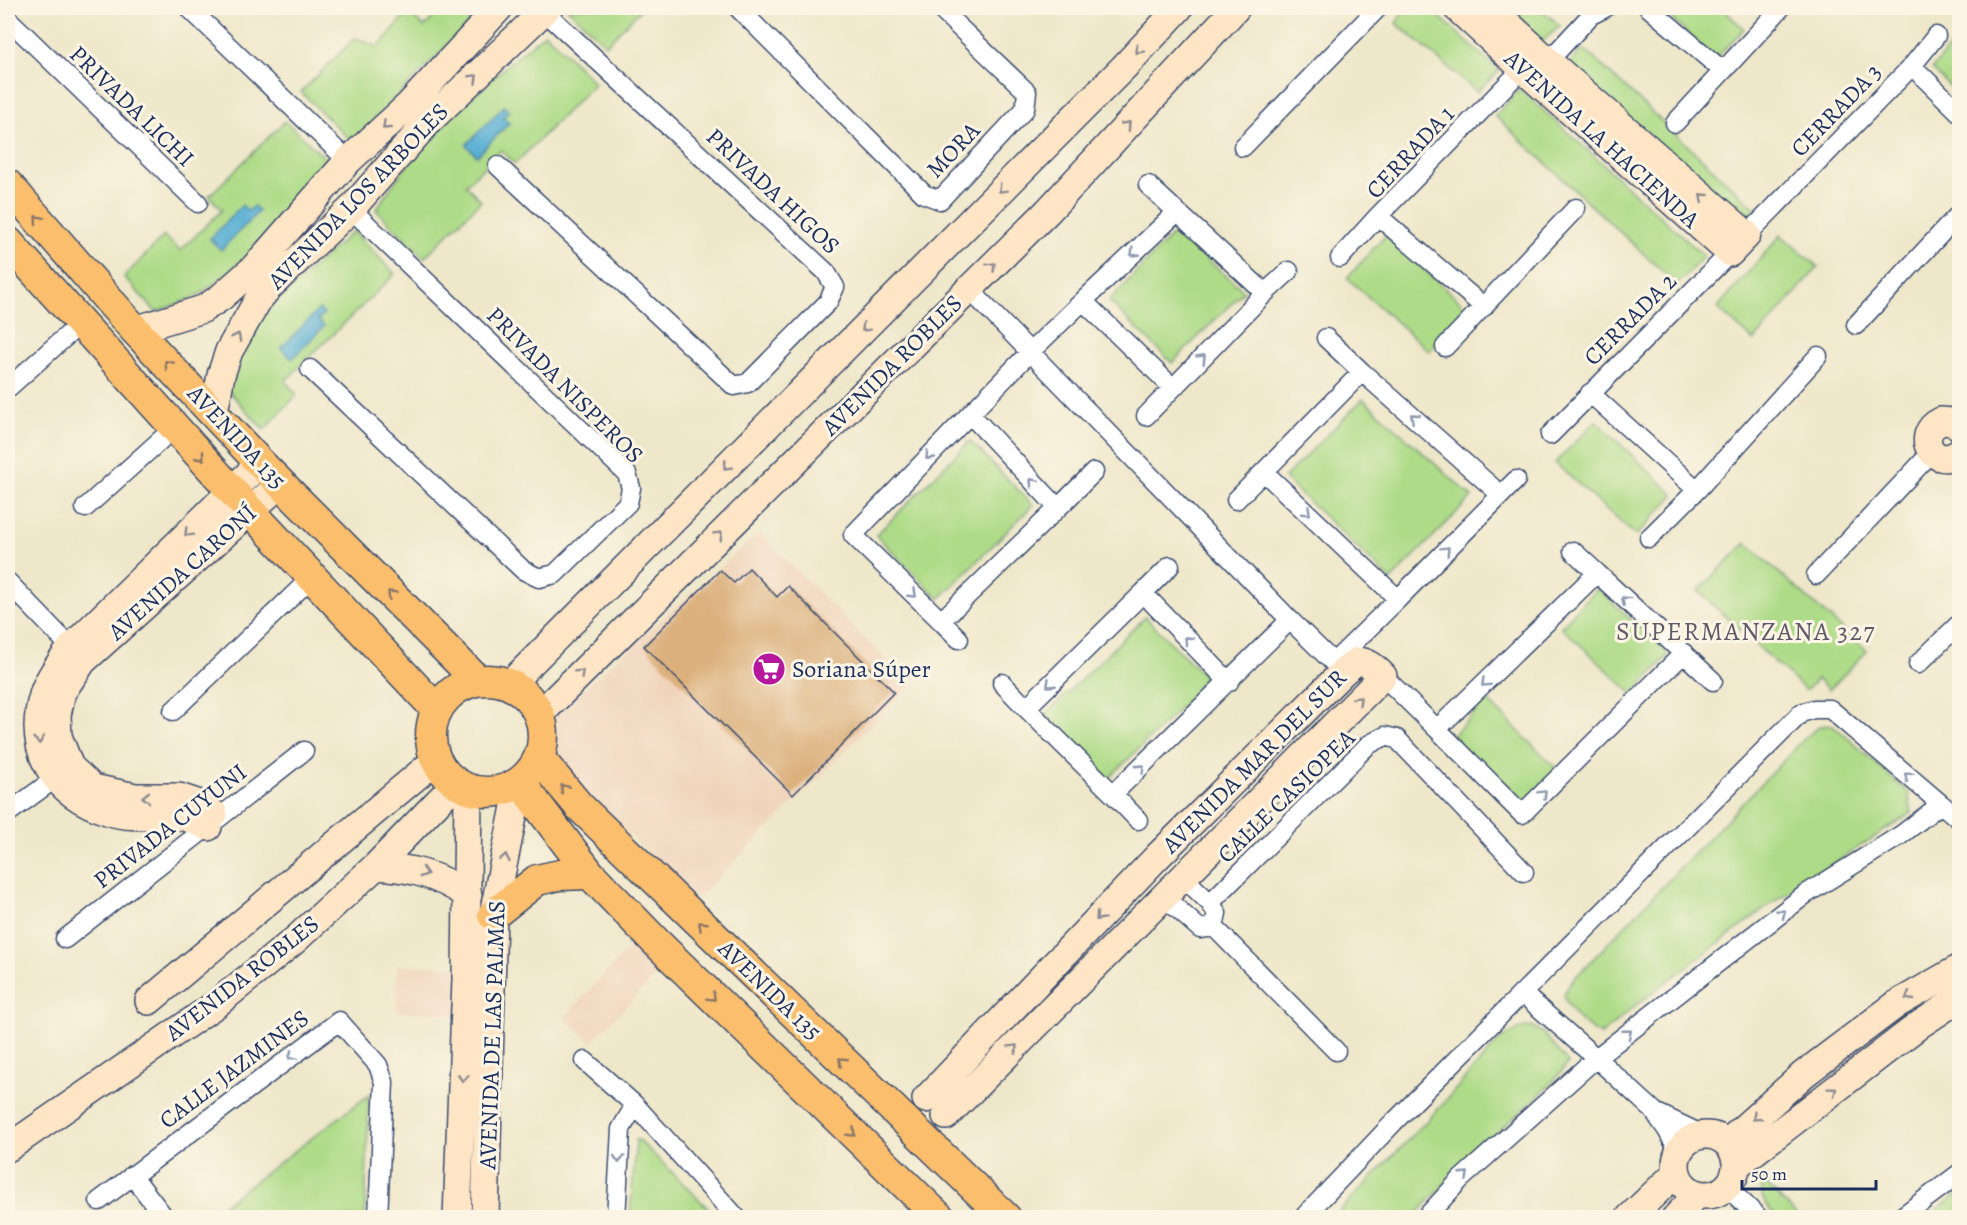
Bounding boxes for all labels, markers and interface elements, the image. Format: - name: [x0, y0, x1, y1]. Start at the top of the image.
- street label: PRIVADA LICHI: [63, 38, 201, 174]
- street label: AVENIDA LA HACIENDA: [1497, 42, 1707, 236]
- one-way arrow: [1135, 44, 1146, 54]
- street label: CERRADA 3: [1784, 56, 1888, 164]
- one-way arrow: [466, 75, 477, 86]
- street label: AVENIDA LOS ARBOLES: [260, 96, 456, 297]
- street label: CERRADA 1: [1359, 99, 1461, 205]
- street label: MORA: [919, 114, 988, 185]
- one-way arrow: [383, 119, 393, 130]
- street label: PRIVADA HIGOS: [699, 121, 847, 261]
- one-way arrow: [1120, 121, 1131, 132]
- one-way arrow: [999, 182, 1010, 193]
- one-way arrow: [1699, 193, 1710, 204]
- one-way arrow: [34, 215, 45, 226]
- one-way arrow: [1131, 246, 1141, 257]
- one-way arrow: [985, 262, 996, 273]
- street label: CERRADA 2: [1576, 265, 1684, 373]
- street label: AVENIDA ROBLES: [814, 288, 969, 443]
- street label: PRIVADA NISPEROS: [480, 300, 650, 470]
- one-way arrow: [861, 320, 872, 331]
- one-way arrow: [229, 332, 241, 343]
- one-way arrow: [1195, 354, 1206, 365]
- one-way arrow: [164, 360, 175, 371]
- street label: AVENIDA 135: [180, 377, 294, 496]
- one-way arrow: [1410, 413, 1420, 424]
- one-way arrow: [926, 449, 937, 460]
- one-way arrow: [194, 450, 205, 461]
- one-way arrow: [724, 458, 735, 469]
- one-way arrow: [1030, 478, 1041, 489]
- street label: AVENIDA CARONÍ: [100, 497, 263, 648]
- one-way arrow: [1299, 505, 1310, 516]
- one-way arrow: [185, 526, 196, 537]
- one-way arrow: [711, 532, 722, 543]
- one-way arrow: [1439, 547, 1450, 558]
- one-way arrow: [906, 587, 917, 598]
- one-way arrow: [388, 591, 399, 602]
- one-way arrow: [1622, 596, 1633, 607]
- district label: SUPERMANZANA 327: [1616, 614, 1876, 649]
- one-way arrow: [1184, 637, 1195, 647]
- supermarket icon: Soriana Súper: [751, 651, 787, 687]
- place label: Soriana Súper: [792, 653, 931, 685]
- street label: AVENIDA MAR DEL SUR: [1154, 662, 1353, 861]
- one-way arrow: [573, 669, 584, 680]
- one-way arrow: [1481, 675, 1492, 686]
- one-way arrow: [1046, 678, 1057, 688]
- one-way arrow: [1351, 697, 1362, 708]
- street label: CALLE CASIOPEA: [1210, 721, 1362, 870]
- one-way arrow: [33, 735, 45, 744]
- street label: PRIVADA CUYUNI: [87, 756, 253, 896]
- one-way arrow: [1133, 764, 1144, 775]
- one-way arrow: [1904, 772, 1915, 783]
- one-way arrow: [560, 784, 571, 795]
- one-way arrow: [1535, 790, 1546, 801]
- one-way arrow: [141, 791, 150, 803]
- one-way arrow: [497, 853, 510, 863]
- one-way arrow: [418, 866, 429, 878]
- street label: AVENIDA DE LAS PALMAS: [471, 900, 513, 1171]
- street label: AVENIDA ROBLES: [158, 908, 326, 1049]
- one-way arrow: [1095, 910, 1106, 920]
- one-way arrow: [1775, 910, 1786, 921]
- one-way arrow: [699, 921, 709, 932]
- street label: AVENIDA 135: [711, 932, 828, 1047]
- one-way arrow: [705, 989, 716, 1000]
- one-way arrow: [1905, 990, 1915, 1001]
- street label: CALLE JAZMINES: [153, 1002, 315, 1136]
- one-way arrow: [1621, 1030, 1632, 1041]
- one-way arrow: [1007, 1044, 1018, 1054]
- one-way arrow: [288, 1048, 299, 1059]
- one-way arrow: [839, 1057, 850, 1068]
- one-way arrow: [456, 1074, 469, 1083]
- one-way arrow: [1827, 1088, 1838, 1099]
- one-way arrow: [1752, 1110, 1762, 1121]
- one-way arrow: [845, 1125, 856, 1136]
- scale bar: [1742, 1153, 1876, 1191]
- one-way arrow: [613, 1155, 626, 1164]
- text: 50 m: [1751, 1162, 1787, 1186]
- one-way arrow: [1459, 1171, 1469, 1182]

